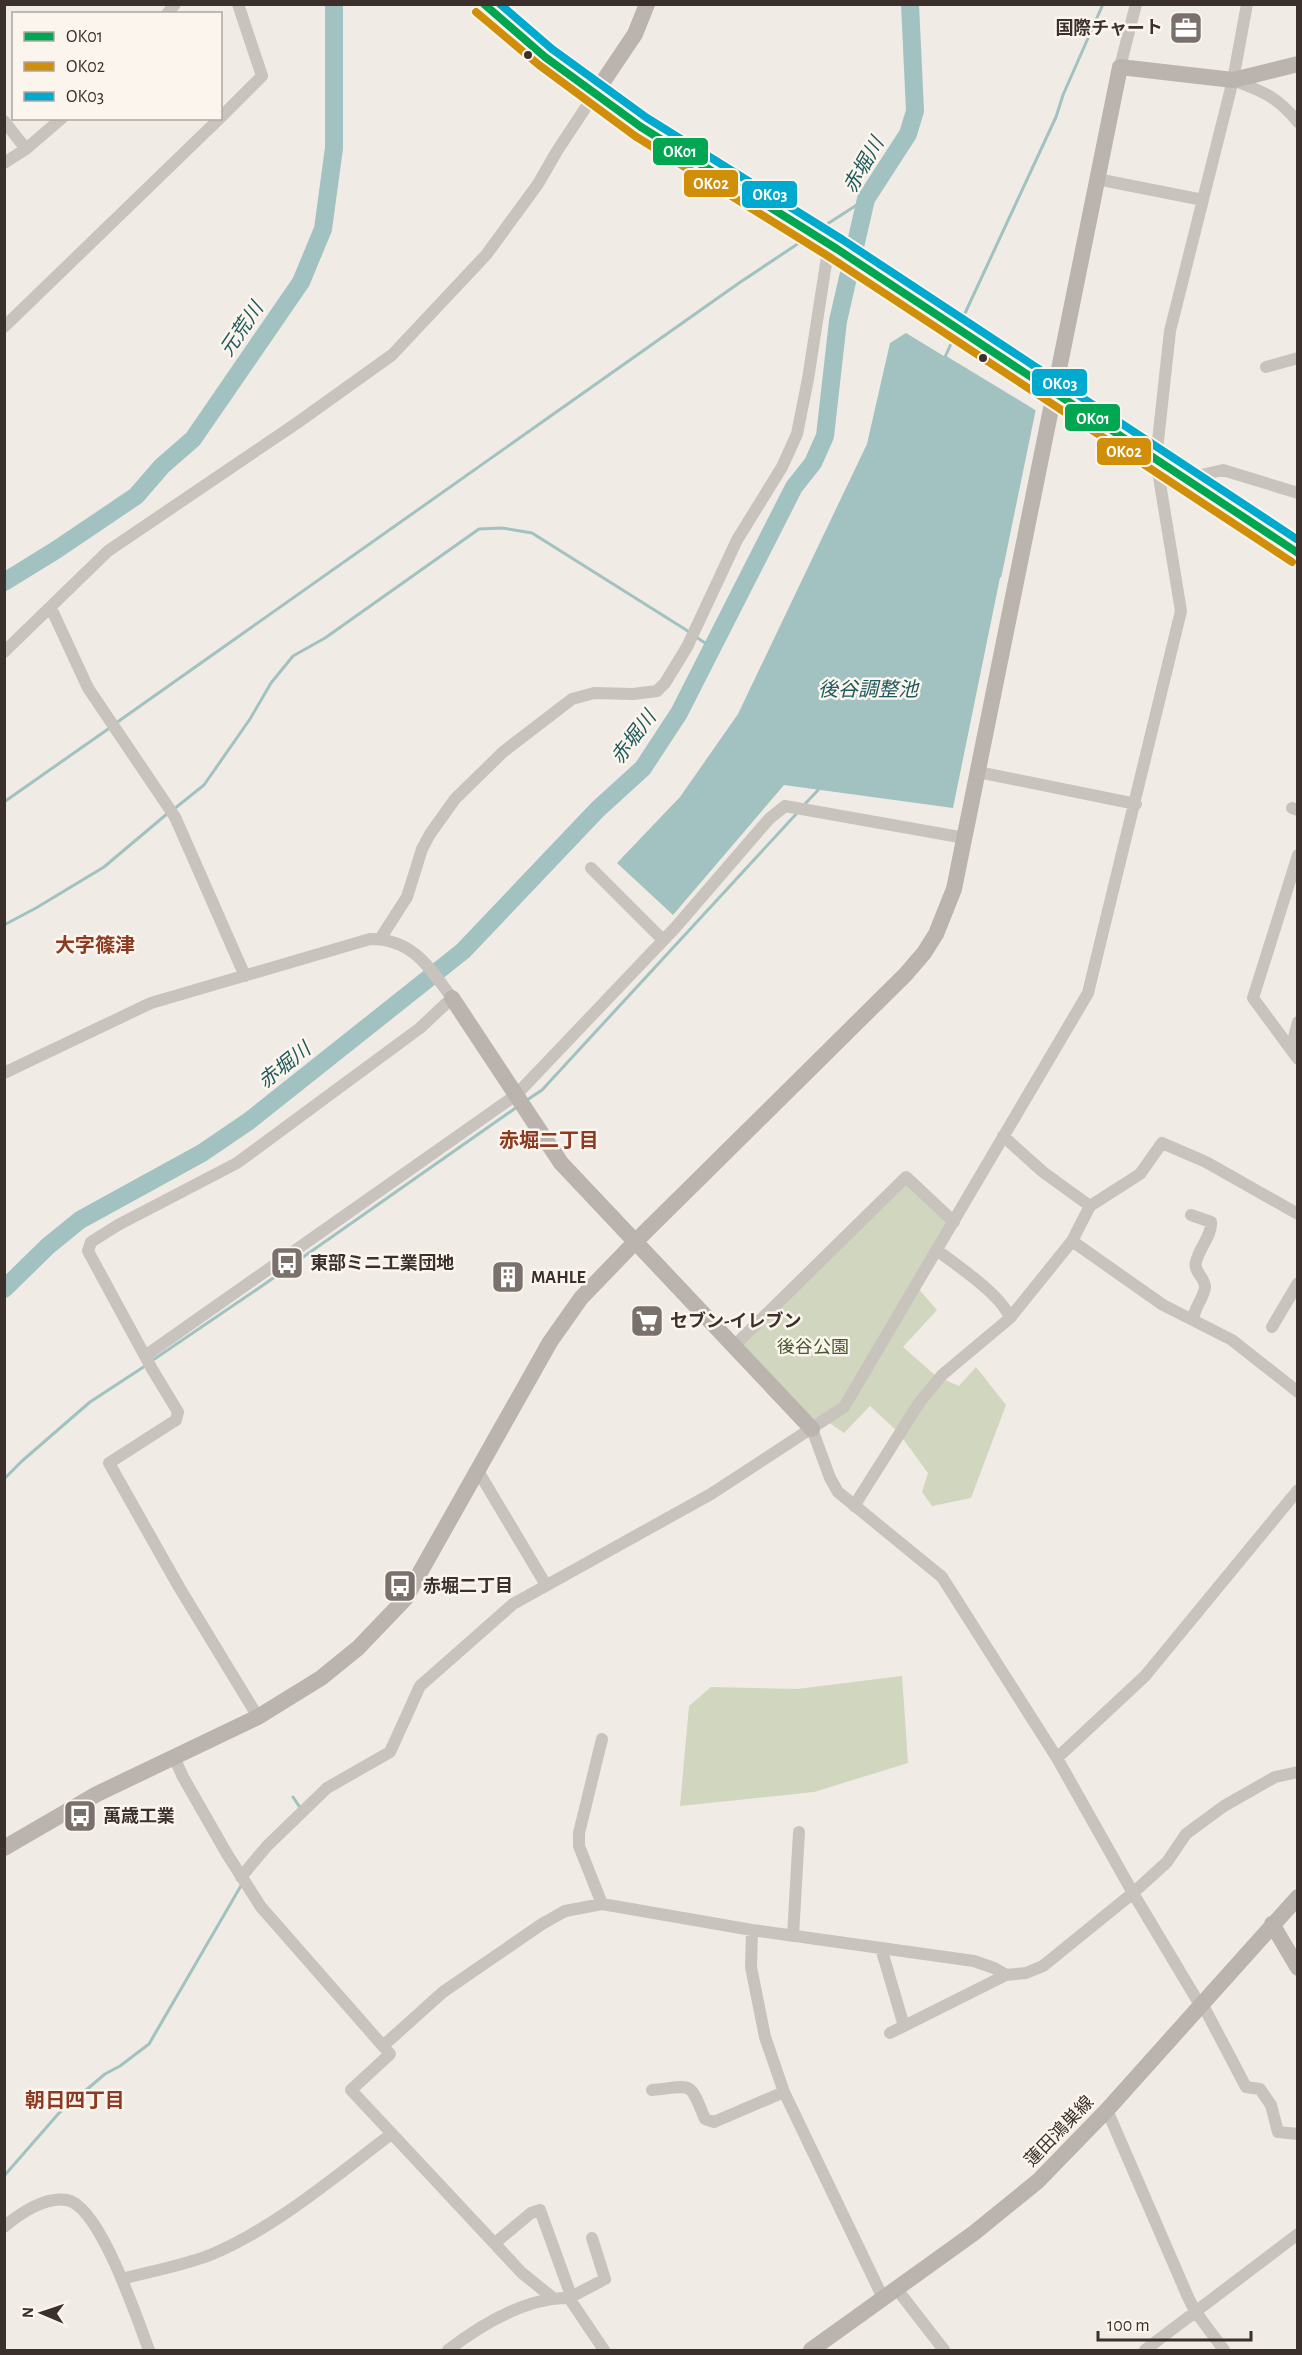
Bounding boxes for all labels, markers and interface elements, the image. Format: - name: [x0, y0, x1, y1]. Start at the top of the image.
- office icon: 国際チャート: [1168, 10, 1204, 46]
- legend: [12, 12, 222, 120]
- place label: 国際チャート: [1055, 18, 1163, 38]
- text: OK01: [66, 28, 103, 46]
- unlabelled marker: [522, 49, 534, 61]
- text: OK02: [66, 58, 105, 76]
- text: OK03: [66, 88, 104, 106]
- water label: 赤堀川: [839, 132, 889, 196]
- line badge: OK01: [652, 137, 709, 166]
- text: OK01: [663, 144, 697, 160]
- line badge: OK02: [683, 169, 739, 198]
- text: OK02: [693, 176, 729, 192]
- line badge: OK03: [741, 180, 798, 209]
- text: OK03: [753, 187, 787, 203]
- water label: 元荒川: [216, 297, 268, 360]
- unlabelled marker: [977, 352, 989, 364]
- line badge: OK03: [1031, 368, 1088, 397]
- text: OK03: [1043, 376, 1077, 392]
- line badge: OK01: [1064, 403, 1121, 432]
- text: OK01: [1076, 411, 1110, 427]
- line badge: OK02: [1096, 437, 1152, 466]
- text: OK02: [1106, 444, 1142, 460]
- water label: 後谷調整池: [818, 679, 920, 700]
- water label: 赤堀川: [607, 705, 661, 768]
- district label: 大字篠津: [55, 935, 135, 956]
- water label: 赤堀川: [254, 1037, 316, 1092]
- district label: 赤堀二丁目: [499, 1130, 599, 1151]
- bus stop icon: 東部ミニ工業団地: [269, 1245, 305, 1281]
- place label: 東部ミニ工業団地: [310, 1253, 454, 1273]
- building icon: MAHLE: [490, 1259, 526, 1295]
- place label: MAHLE: [531, 1269, 586, 1287]
- supermarket icon: セブン-イレブン: [629, 1303, 665, 1339]
- place label: セブン-イレブン: [670, 1311, 801, 1331]
- park label: 後谷公園: [777, 1338, 849, 1357]
- bus stop icon: 赤堀二丁目: [382, 1568, 418, 1604]
- place label: 赤堀二丁目: [423, 1577, 513, 1596]
- bus stop icon: 萬歳工業: [62, 1798, 98, 1834]
- place label: 萬歳工業: [103, 1807, 175, 1826]
- district label: 朝日四丁目: [25, 2090, 125, 2111]
- street label: 蓮田鴻巣線: [1021, 2092, 1097, 2170]
- north arrow: [12, 2283, 72, 2343]
- scale bar: [1098, 2304, 1251, 2342]
- text: N: [20, 2307, 36, 2318]
- text: 100 m: [1107, 2317, 1150, 2335]

